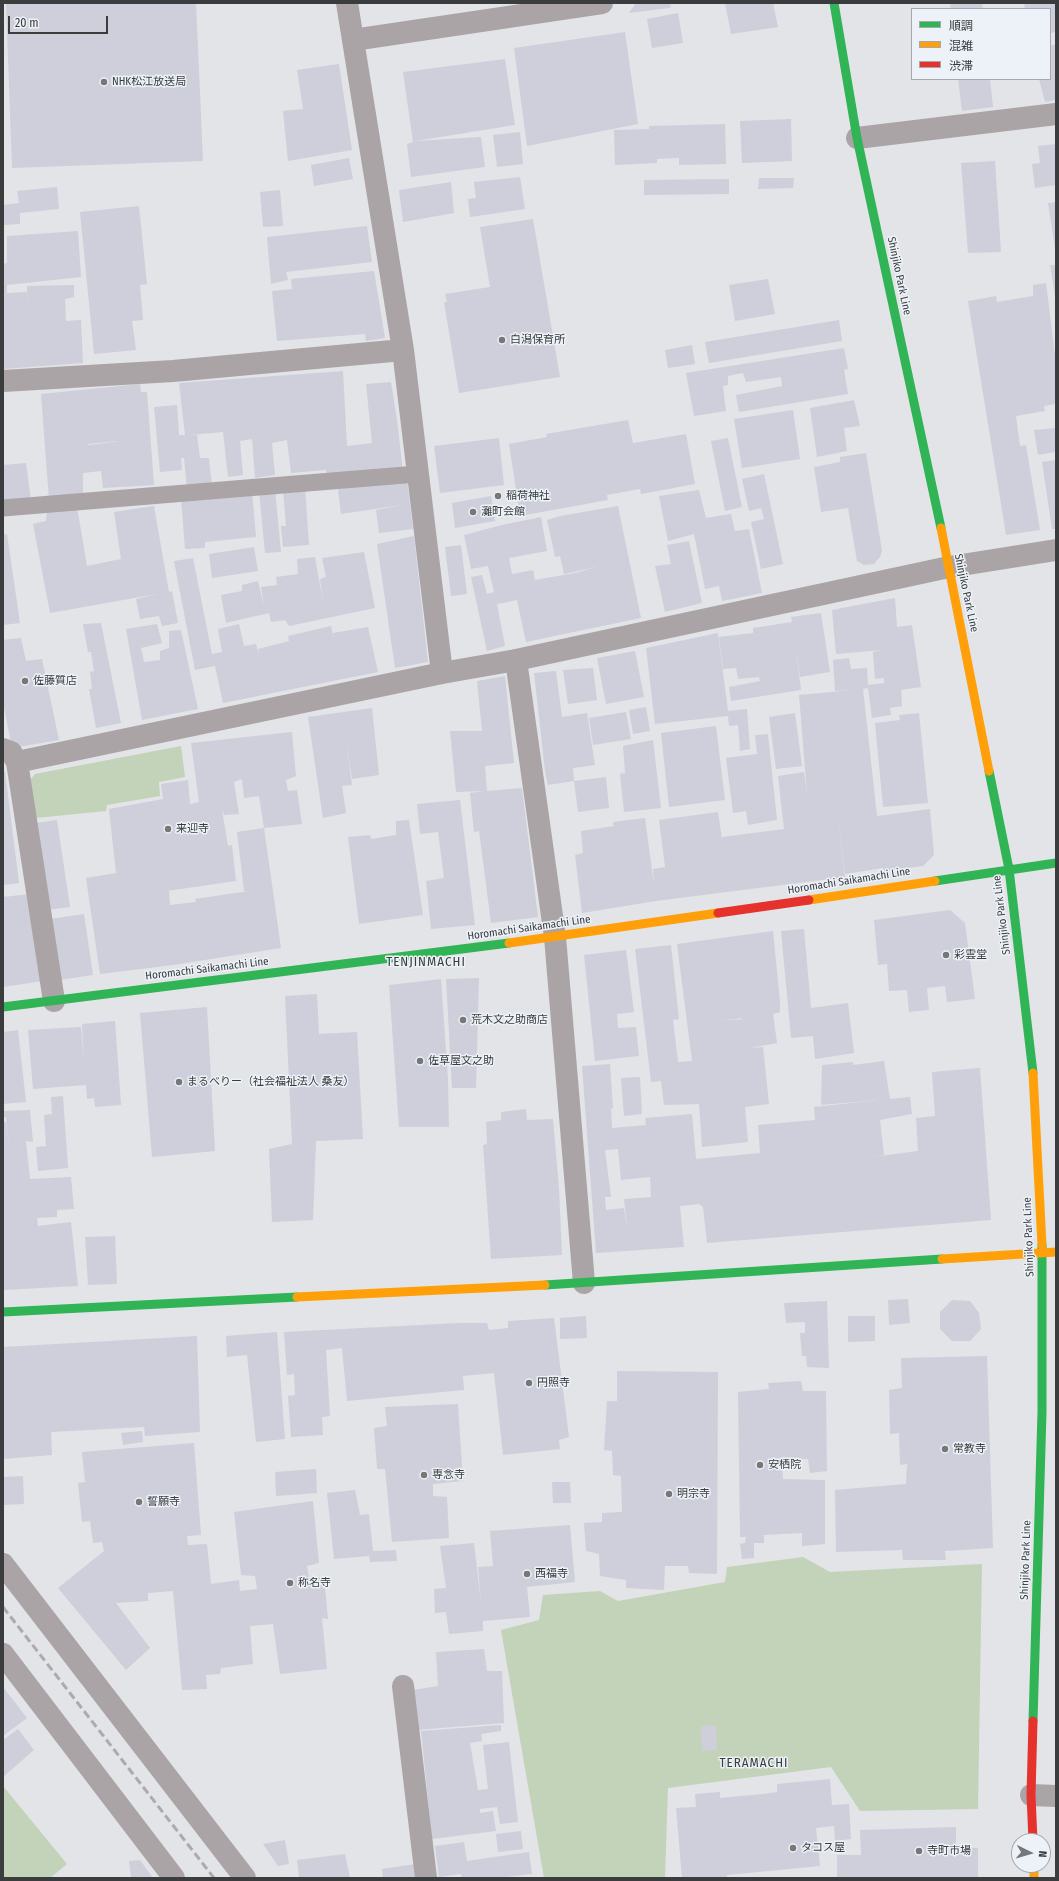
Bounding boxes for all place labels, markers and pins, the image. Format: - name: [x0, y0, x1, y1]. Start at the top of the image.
- place label: NHK松江放送局: [112, 75, 186, 89]
- marker: NHK松江放送局: [99, 77, 109, 87]
- place label: 白潟保育所: [510, 333, 565, 347]
- marker: 白潟保育所: [497, 335, 507, 345]
- place label: 稲荷神社: [506, 489, 550, 503]
- marker: 稲荷神社: [493, 491, 503, 501]
- place label: 灘町会館: [481, 505, 525, 519]
- marker: 灘町会館: [468, 507, 478, 517]
- place label: 佐藤質店: [33, 674, 77, 688]
- marker: 佐藤質店: [20, 676, 30, 686]
- place label: 来迎寺: [176, 822, 209, 836]
- marker: 来迎寺: [163, 824, 173, 834]
- place label: 彩雲堂: [954, 948, 987, 962]
- marker: 彩雲堂: [941, 950, 951, 960]
- place label: 荒木文之助商店: [471, 1013, 548, 1027]
- marker: 荒木文之助商店: [458, 1015, 468, 1025]
- place label: 佐草屋文之助: [428, 1054, 494, 1068]
- marker: 佐草屋文之助: [415, 1056, 425, 1066]
- place label: まるべりー（社会福祉法人 桑友）: [187, 1075, 355, 1089]
- marker: まるべりー（社会福祉法人 桑友）: [174, 1077, 184, 1087]
- place label: 円照寺: [537, 1376, 570, 1390]
- marker: 円照寺: [524, 1378, 534, 1388]
- place label: 常教寺: [953, 1442, 986, 1456]
- marker: 常教寺: [940, 1444, 950, 1454]
- place label: 安栖院: [768, 1458, 801, 1472]
- marker: 安栖院: [755, 1460, 765, 1470]
- place label: 専念寺: [432, 1468, 465, 1482]
- marker: 専念寺: [419, 1470, 429, 1480]
- place label: 明宗寺: [677, 1487, 710, 1501]
- marker: 明宗寺: [664, 1489, 674, 1499]
- place label: 誓願寺: [147, 1495, 180, 1509]
- marker: 誓願寺: [134, 1497, 144, 1507]
- place label: 西福寺: [535, 1567, 568, 1581]
- marker: 西福寺: [522, 1569, 532, 1579]
- place label: 称名寺: [298, 1576, 331, 1590]
- marker: 称名寺: [285, 1578, 295, 1588]
- place label: タコス屋: [801, 1841, 845, 1855]
- marker: タコス屋: [788, 1843, 798, 1853]
- place label: 寺町市場: [927, 1844, 971, 1858]
- marker: 寺町市場: [914, 1846, 924, 1856]

